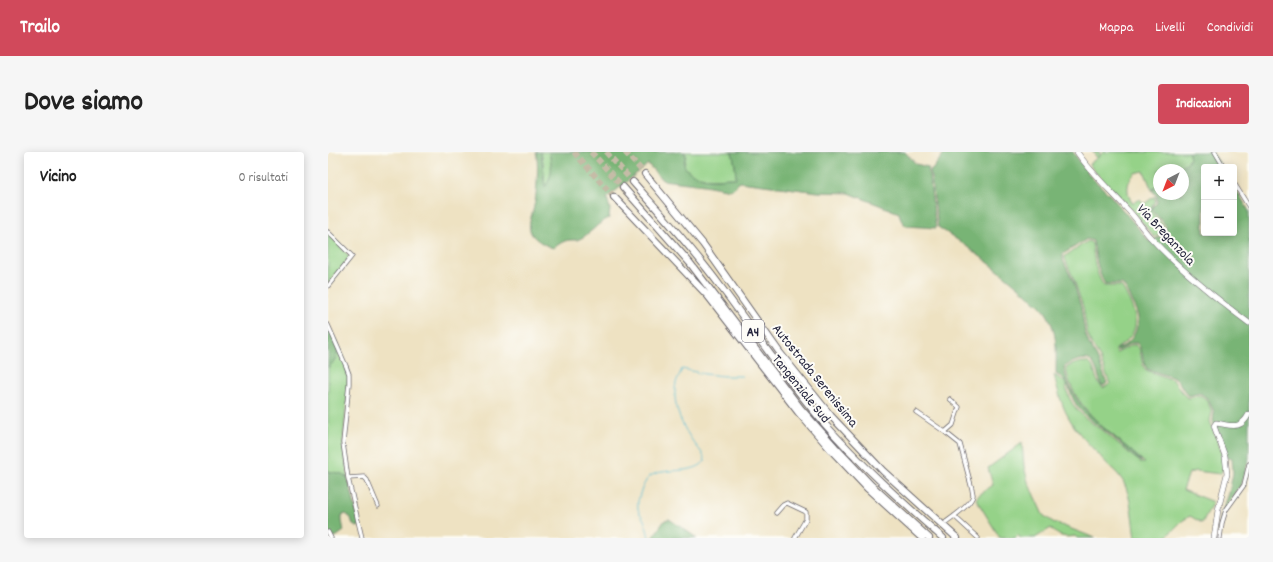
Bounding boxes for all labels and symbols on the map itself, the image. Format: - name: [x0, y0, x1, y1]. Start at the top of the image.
- north arrow: [1153, 164, 1189, 200]
- street label: Via Breganzola: [1132, 200, 1200, 271]
- road number: A4: [742, 320, 764, 342]
- street label: Autostrada Serenissima: [767, 320, 863, 432]
- street label: Tangenziale Sud: [766, 351, 834, 428]

